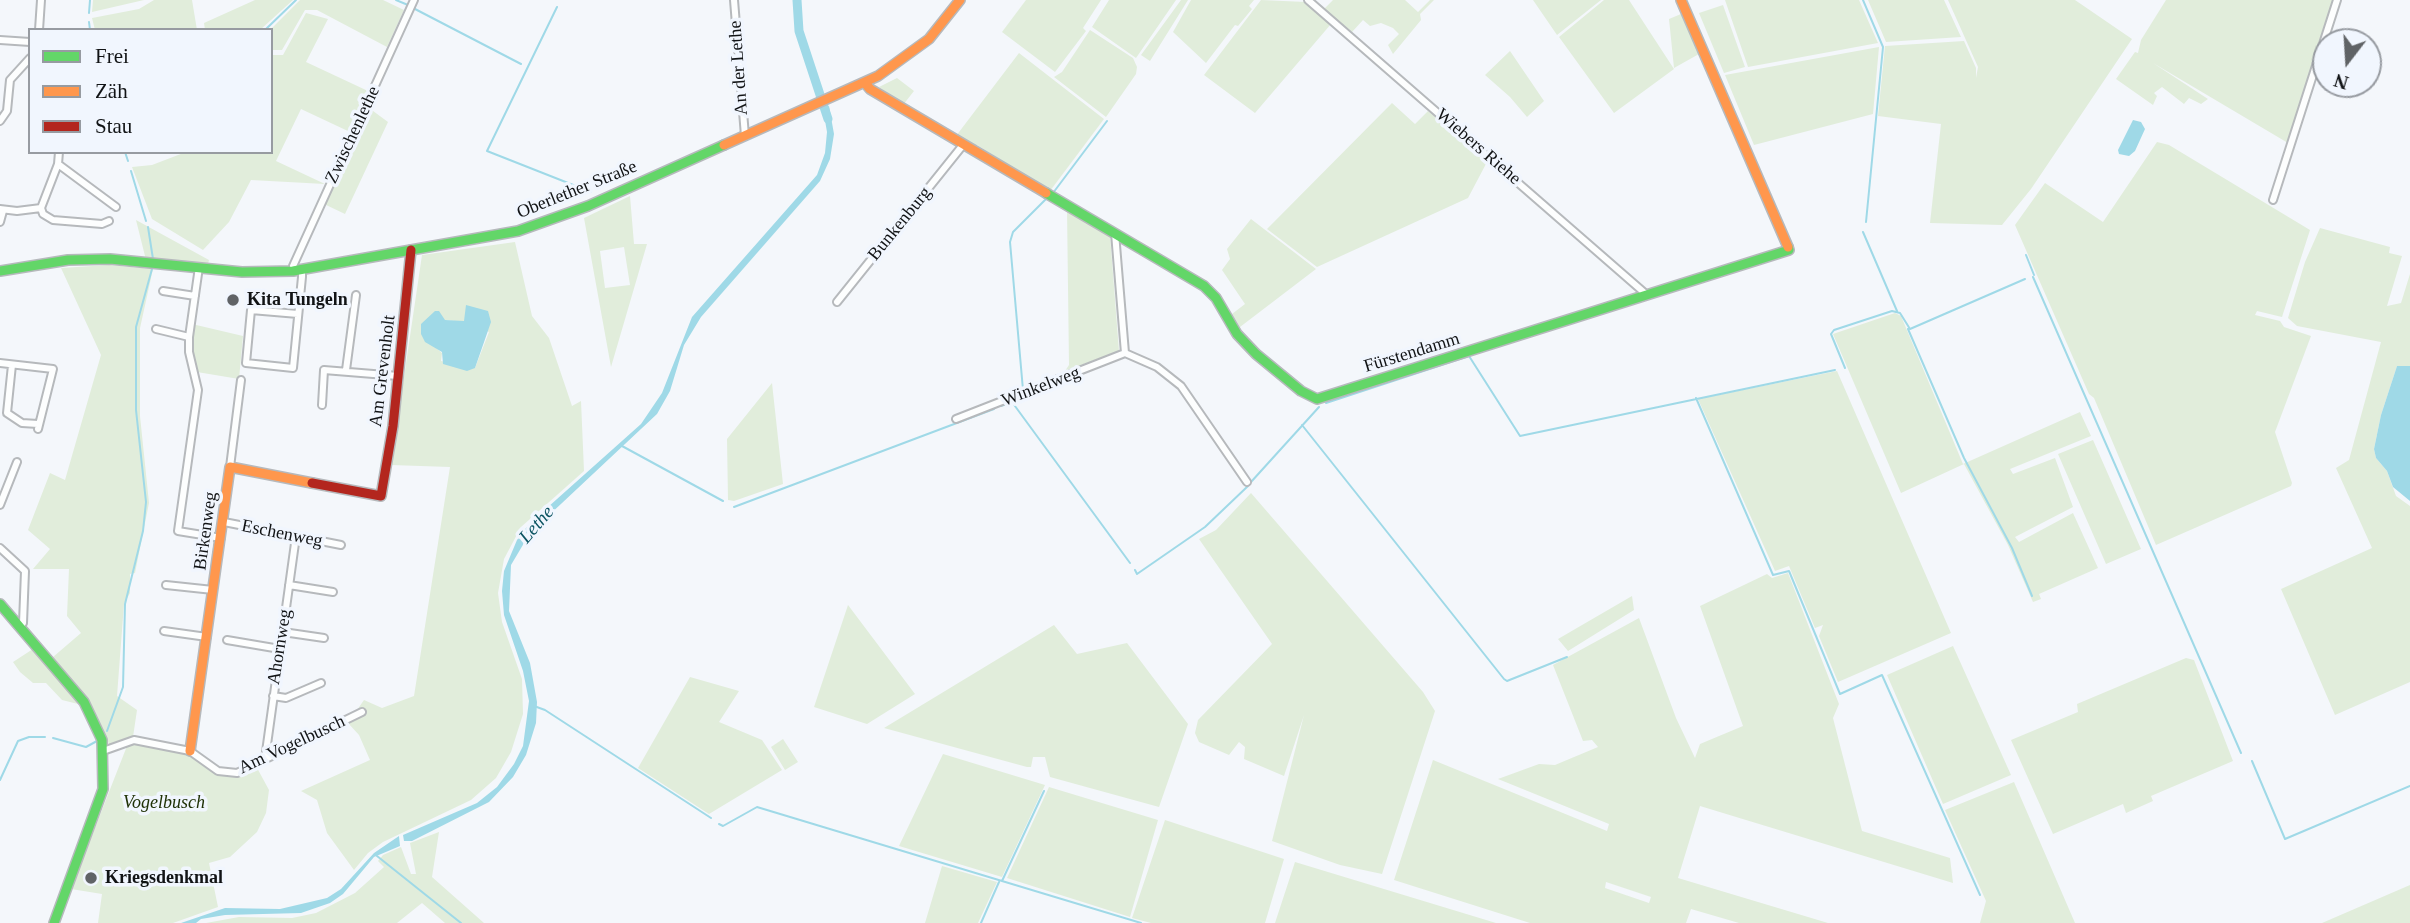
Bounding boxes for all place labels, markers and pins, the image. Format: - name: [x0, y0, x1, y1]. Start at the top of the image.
- place label: Kita Tungeln: [247, 289, 348, 311]
- marker: Kita Tungeln: [225, 292, 241, 308]
- place label: Kriegsdenkmal: [105, 867, 223, 889]
- marker: Kriegsdenkmal: [83, 870, 99, 886]

